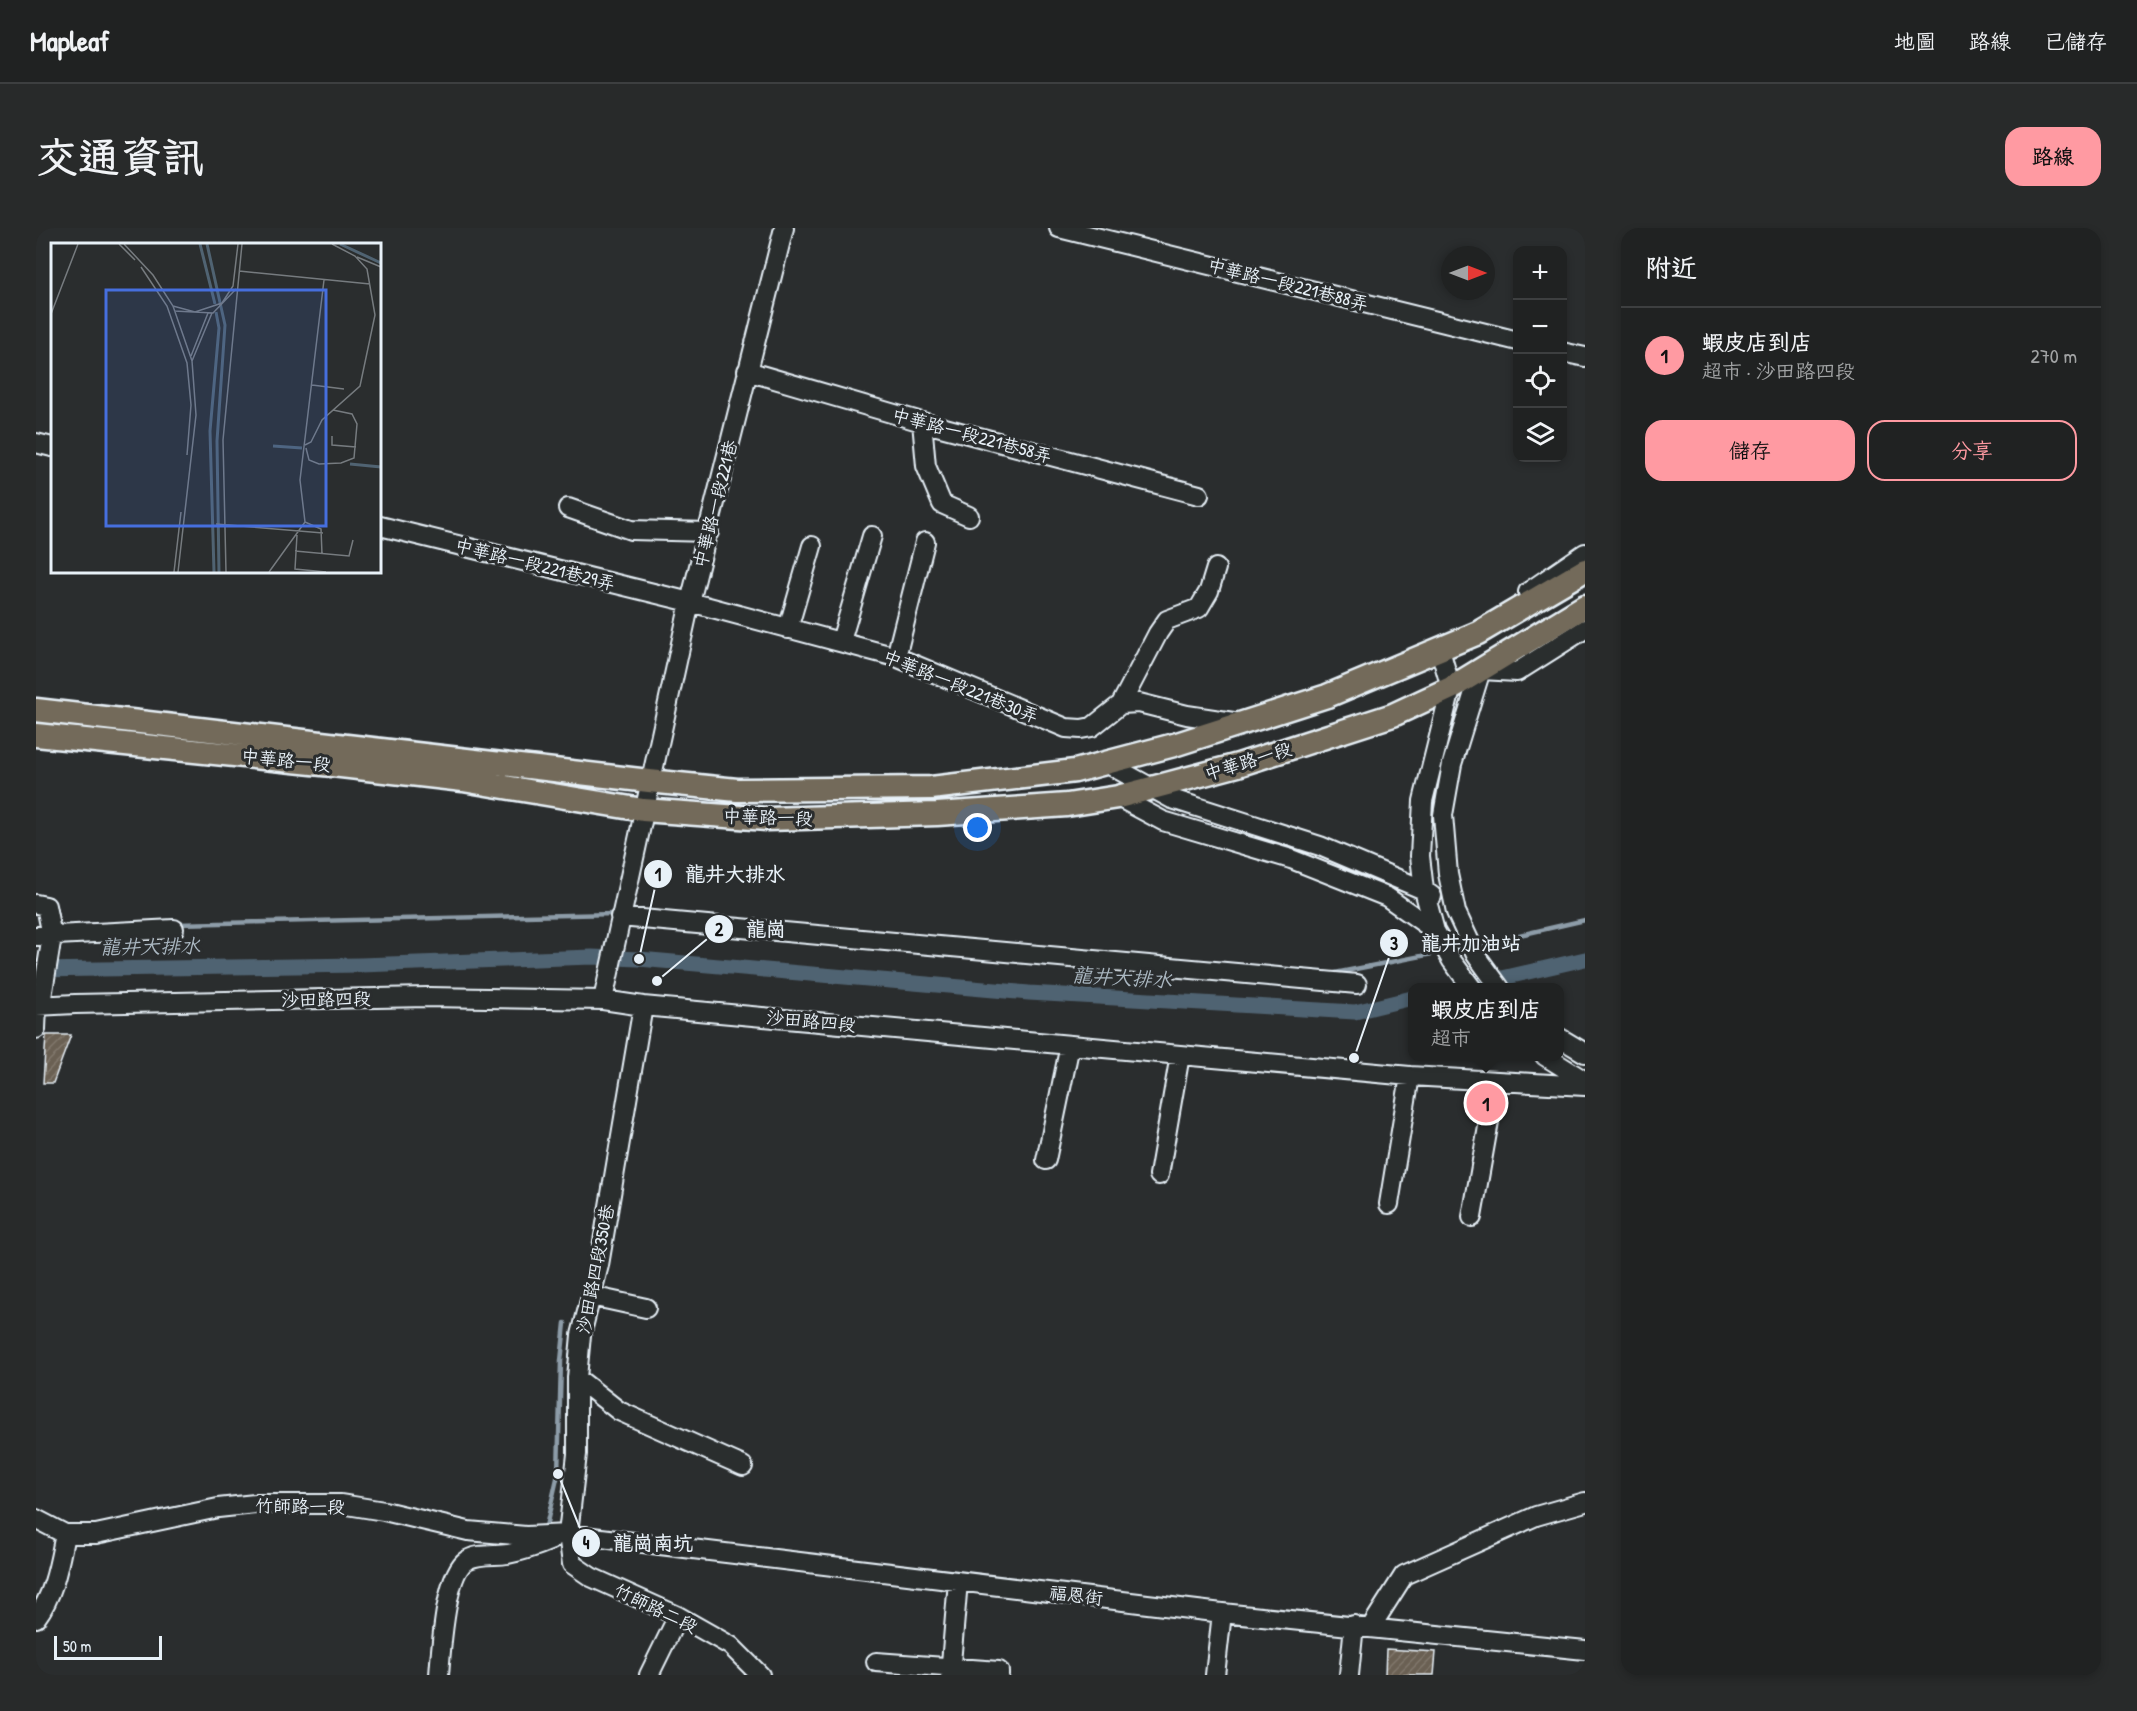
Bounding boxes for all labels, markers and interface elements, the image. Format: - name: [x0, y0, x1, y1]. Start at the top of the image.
- text: Mapleaf: [30, 22, 109, 60]
- text: 地圖: [1894, 27, 1936, 56]
- text: 路線: [1969, 27, 2011, 56]
- text: 已儲存: [2044, 27, 2107, 56]
- button: 路線: [2005, 127, 2101, 186]
- text: 交通資訊: [36, 128, 204, 185]
- inset map: [51, 243, 381, 573]
- north arrow: [1441, 246, 1495, 300]
- map controls: [1513, 246, 1567, 462]
- button: +: [1513, 246, 1567, 300]
- text: 附近: [1645, 250, 1697, 285]
- street label: 中華路一段221巷88弄: [1205, 252, 1371, 316]
- button: −: [1513, 300, 1567, 354]
- text: 蝦皮店到店: [1702, 327, 1812, 357]
- text: 1: [1661, 342, 1668, 369]
- text: 270 m: [2031, 342, 2077, 369]
- button: locate: [1513, 354, 1567, 408]
- text: 超市 · 沙田路四段: [1702, 357, 1855, 384]
- street label: 中華路一段221巷58弄: [889, 402, 1055, 468]
- button: layers: [1513, 408, 1567, 462]
- button: 儲存: [1645, 420, 1855, 481]
- button: 分享: [1867, 420, 2077, 481]
- street label: 中華路一段221巷: [687, 437, 743, 571]
- street label: 中華路一段221巷29弄: [452, 532, 618, 596]
- street label: 中華路一段221巷30弄: [880, 643, 1042, 729]
- street label: 中華路一段: [1201, 736, 1295, 786]
- street label: 中華路一段: [240, 743, 332, 777]
- street label: 中華路一段: [723, 803, 813, 831]
- your location: [963, 813, 992, 842]
- callout: 龍井大排水: [643, 855, 797, 893]
- text: 龍井大排水: [685, 860, 785, 887]
- text: 1: [655, 862, 662, 887]
- callout: 龍崗: [704, 910, 798, 948]
- text: 龍崗: [746, 915, 786, 942]
- text: 2: [715, 917, 724, 942]
- callout: 龍井加油站: [1379, 924, 1533, 962]
- text: 龍井加油站: [1421, 929, 1521, 956]
- text: 3: [1390, 931, 1398, 956]
- water label: 龍井大排水: [100, 932, 201, 960]
- water label: 龍井大排水: [1071, 961, 1174, 993]
- popup: [1408, 983, 1564, 1061]
- street label: 沙田路四段: [281, 986, 371, 1012]
- text: 蝦皮店到店: [1431, 994, 1541, 1024]
- street label: 沙田路四段: [765, 1005, 857, 1037]
- text: 超市: [1431, 1024, 1471, 1051]
- pin: 1: [1466, 1080, 1506, 1126]
- street label: 沙田路四段350巷: [570, 1202, 620, 1336]
- street label: 竹師路一段: [255, 1493, 345, 1519]
- callout: 龍崗南坑: [571, 1524, 705, 1562]
- text: 龍崗南坑: [613, 1529, 693, 1556]
- text: 4: [583, 1530, 590, 1555]
- street label: 竹師路二段: [610, 1577, 702, 1639]
- street label: 福恩街: [1048, 1579, 1104, 1611]
- scale bar: [54, 1633, 162, 1660]
- text: 50 m: [63, 1635, 92, 1657]

